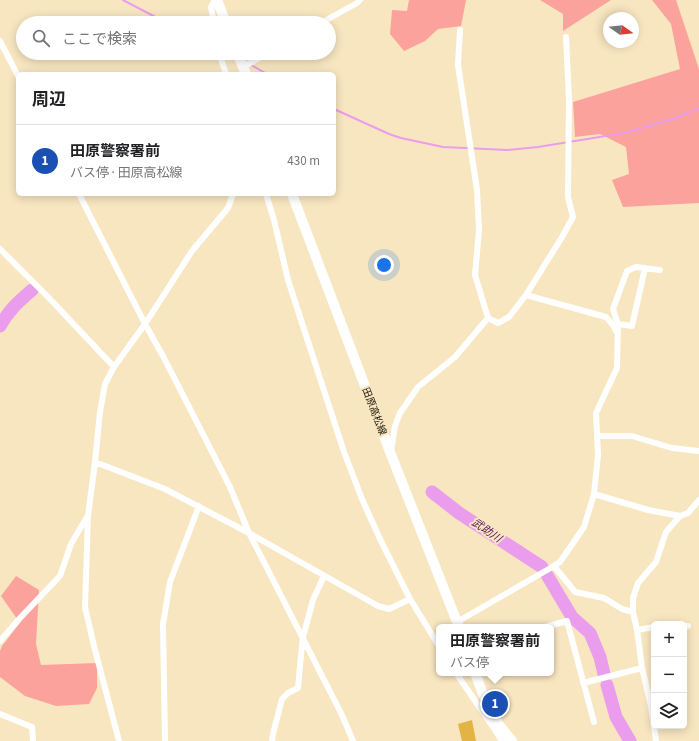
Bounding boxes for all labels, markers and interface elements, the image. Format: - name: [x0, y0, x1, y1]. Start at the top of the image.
- north arrow: [603, 12, 639, 48]
- search box: [16, 16, 336, 60]
- icon: search: [30, 27, 52, 49]
- text: ここで検索: [62, 29, 137, 50]
- text: 周辺: [32, 88, 66, 112]
- text: 田原警察署前: [70, 141, 160, 162]
- text: 1: [42, 152, 48, 170]
- text: 430 m: [287, 152, 320, 170]
- text: バス停 · 田原高松線: [70, 164, 182, 182]
- your location: [374, 255, 394, 275]
- street label: 田原高松線: [359, 386, 390, 437]
- water label: 武助川: [469, 515, 505, 546]
- map controls: [651, 621, 687, 729]
- button: +: [651, 621, 687, 657]
- popup: [436, 624, 554, 676]
- text: 田原警察署前: [450, 631, 540, 652]
- text: バス停: [450, 654, 489, 672]
- button: −: [651, 657, 687, 693]
- pin: 1: [482, 689, 508, 719]
- button: layers: [651, 693, 687, 729]

